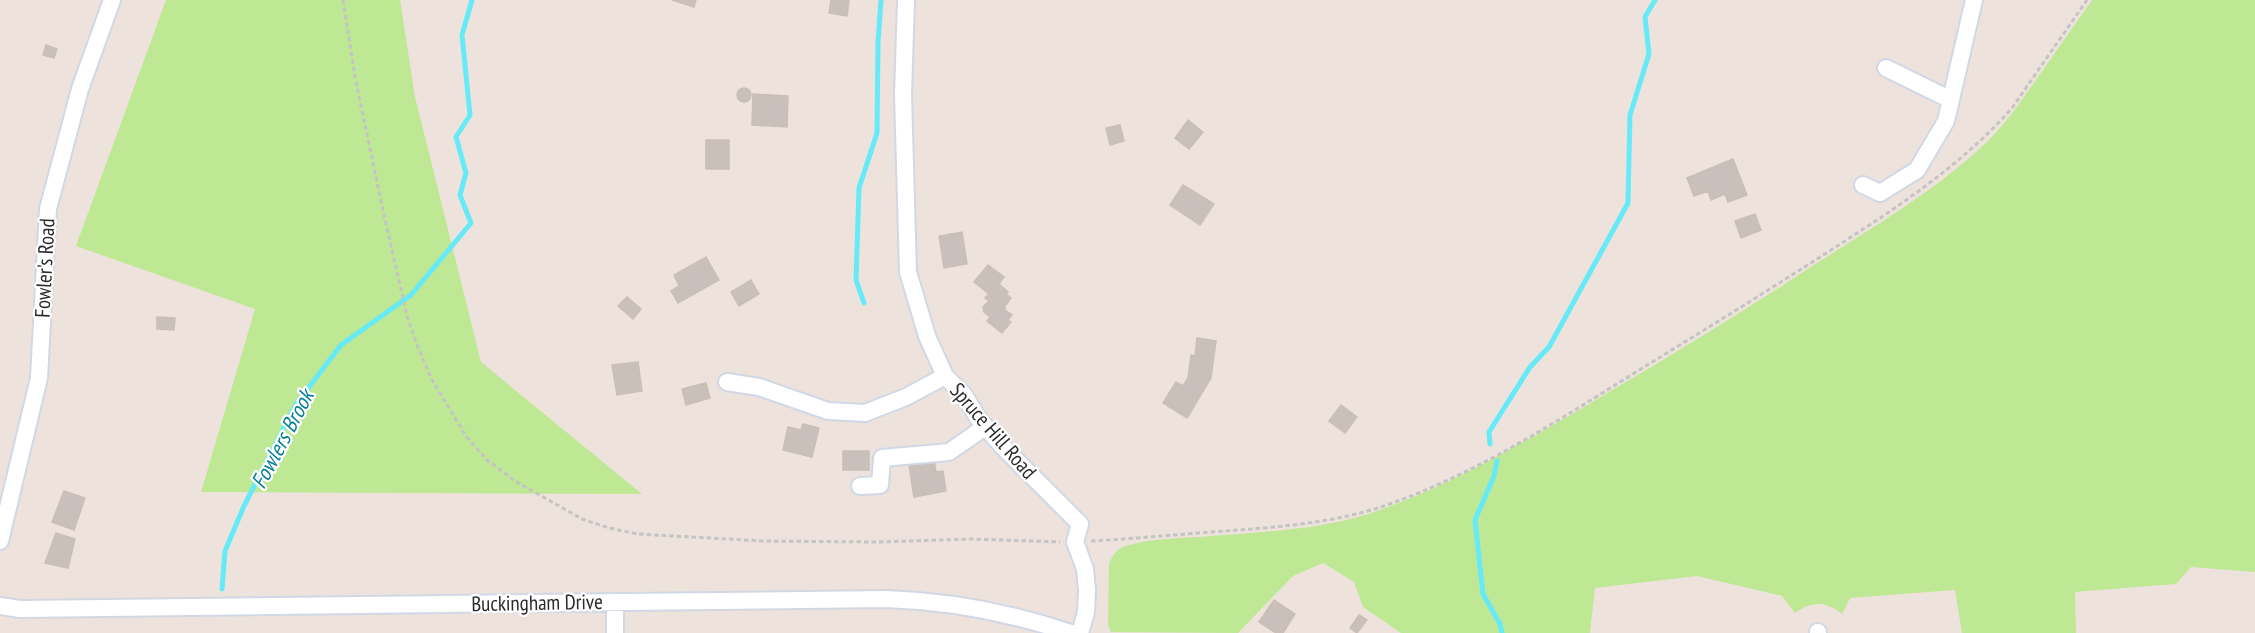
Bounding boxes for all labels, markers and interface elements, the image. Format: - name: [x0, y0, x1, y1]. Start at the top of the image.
- street label: Fowler's Road: [28, 218, 61, 318]
- street label: Spruce Hill Road: [944, 377, 1043, 484]
- water label: Fowlers Brook: [244, 383, 321, 493]
- street label: Buckingham Drive: [471, 588, 603, 617]

